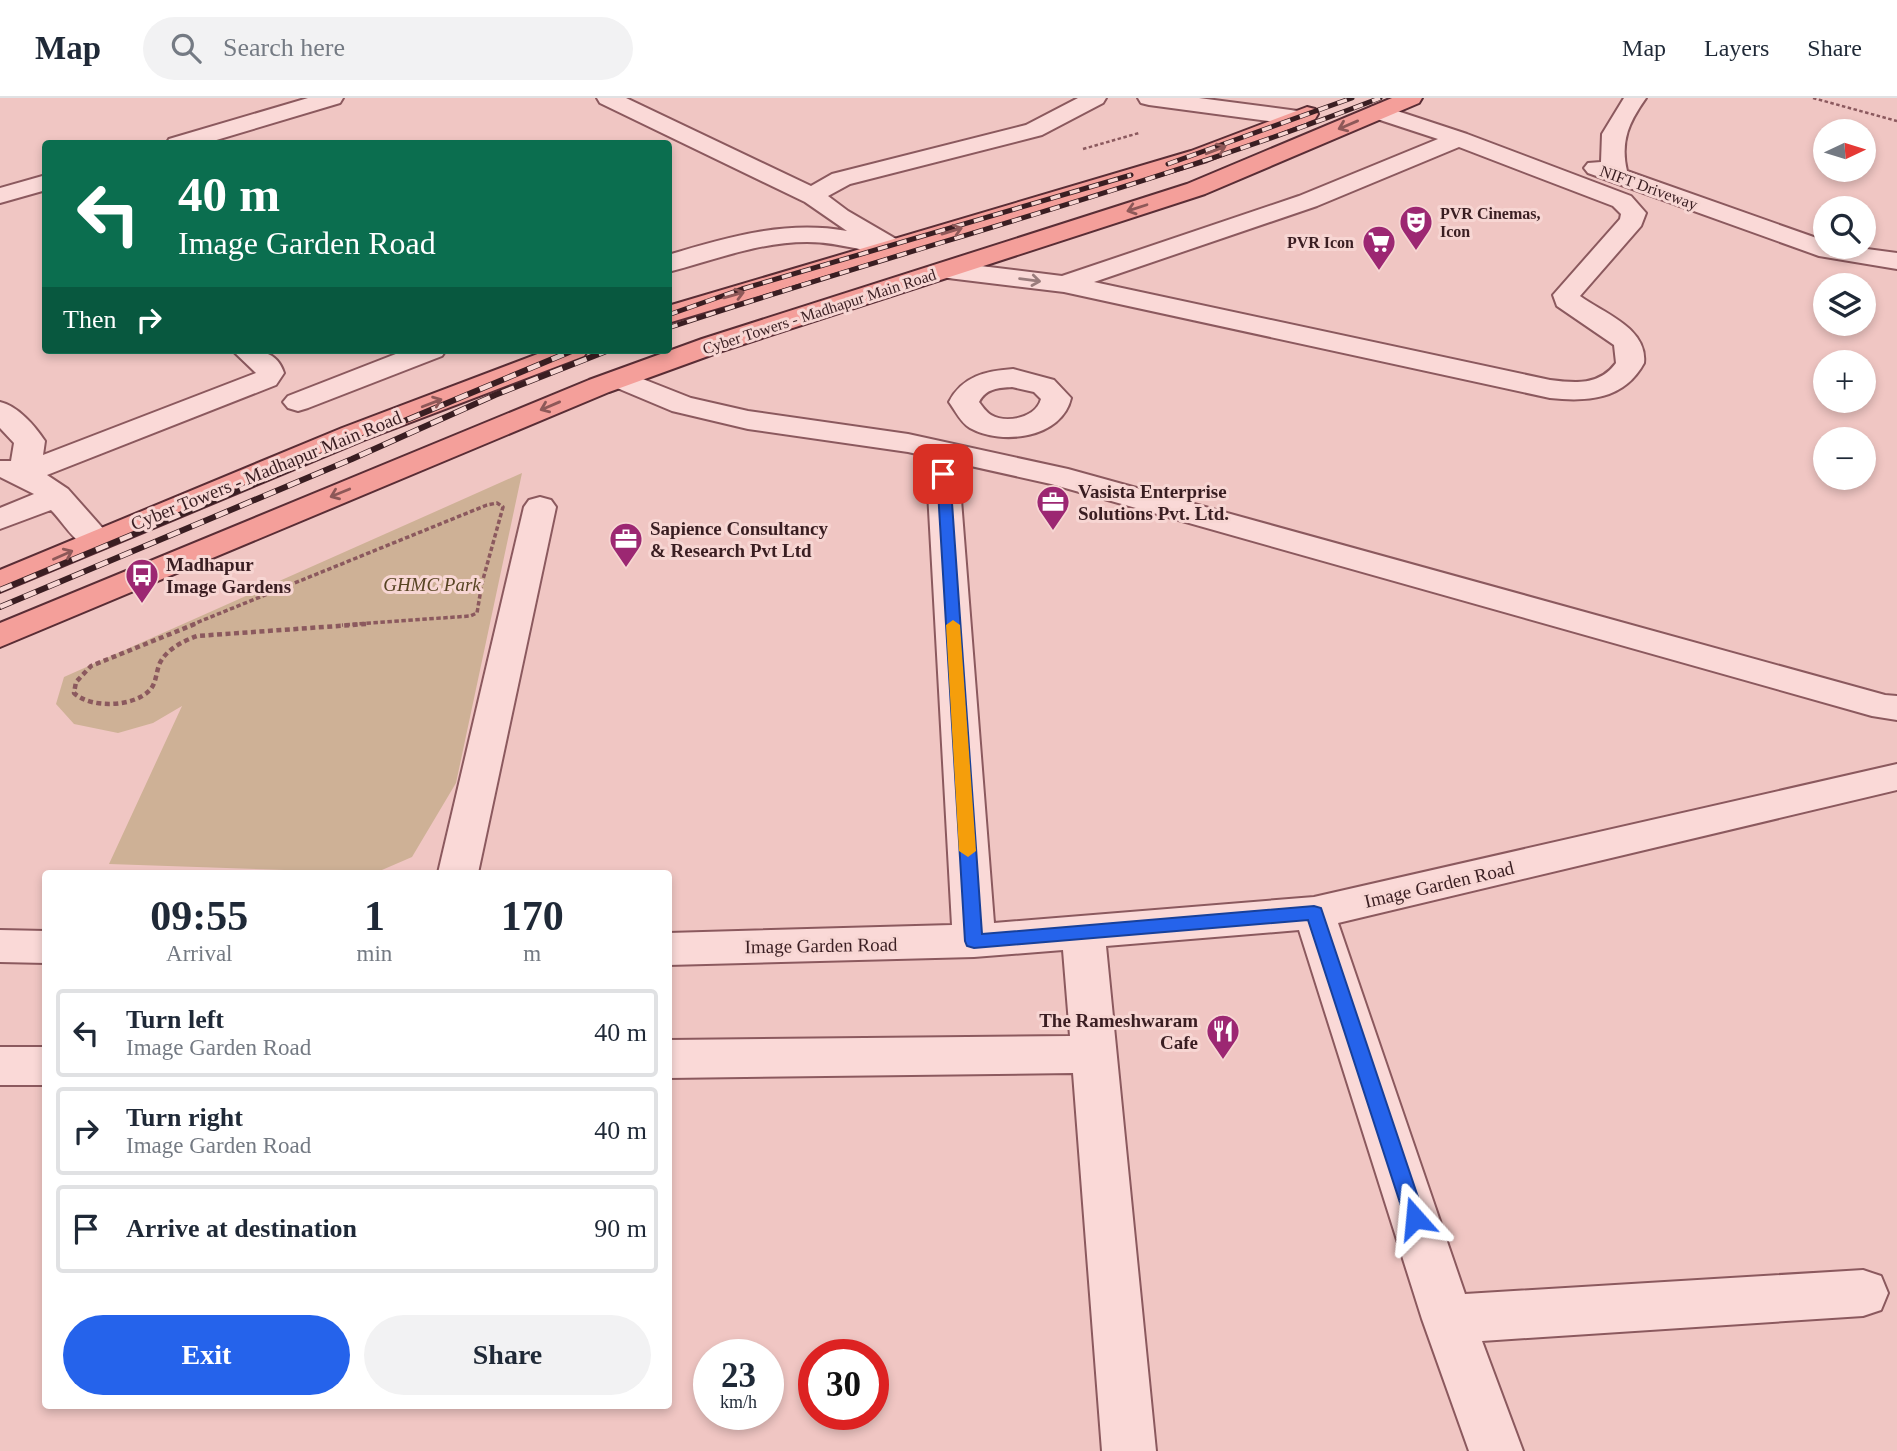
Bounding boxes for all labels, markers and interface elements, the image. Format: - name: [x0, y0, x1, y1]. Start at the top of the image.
- search box: [143, 17, 633, 80]
- icon: search: [167, 29, 205, 67]
- text: Map: [35, 30, 101, 66]
- text: Search here: [223, 33, 345, 62]
- text: Map: [1622, 35, 1666, 61]
- text: Layers: [1704, 35, 1769, 61]
- text: Share: [1807, 35, 1862, 61]
- one-way arrow: [1338, 119, 1360, 132]
- north arrow: [1813, 119, 1876, 182]
- map controls: [1813, 119, 1876, 490]
- one-way arrow: [1205, 142, 1227, 155]
- street label: NIFT Driveway: [1597, 162, 1700, 214]
- text: 40 m: [178, 167, 280, 222]
- icon: left: [63, 168, 154, 259]
- button: search: [1813, 196, 1876, 259]
- one-way arrow: [1126, 203, 1148, 216]
- theatre icon: PVR Cinemas, Icon: [1397, 203, 1435, 252]
- place label: PVR Cinemas, Icon: [1440, 205, 1540, 240]
- supermarket icon: PVR Icon: [1360, 223, 1398, 272]
- one-way arrow: [941, 224, 963, 237]
- text: Image Garden Road: [178, 225, 436, 261]
- place label: PVR Icon: [1287, 234, 1354, 251]
- street label: Cyber Towers - Madhapur Main Road: [700, 266, 938, 358]
- one-way arrow: [1019, 273, 1041, 286]
- button: layers: [1813, 273, 1876, 336]
- one-way arrow: [723, 288, 745, 301]
- icon: right: [130, 301, 168, 339]
- text: Then: [63, 305, 116, 334]
- button: +: [1813, 350, 1876, 413]
- one-way arrow: [420, 396, 442, 408]
- one-way arrow: [540, 401, 562, 414]
- street label: Cyber Towers - Madhapur Main Road: [128, 406, 405, 535]
- button: −: [1813, 427, 1876, 490]
- pin: [913, 444, 973, 504]
- icon: arrive: [924, 455, 962, 493]
- place label: Vasista Enterprise Solutions Pvt. Ltd.: [1078, 481, 1229, 524]
- office icon: Vasista Enterprise Solutions Pvt. Ltd.: [1034, 483, 1072, 532]
- one-way arrow: [330, 488, 351, 501]
- place label: Sapience Consultancy & Research Pvt Ltd: [650, 518, 828, 561]
- office icon: Sapience Consultancy & Research Pvt Ltd: [607, 520, 645, 569]
- one-way arrow: [51, 548, 73, 561]
- place label: Madhapur Image Gardens: [166, 554, 291, 597]
- bus stop icon: Madhapur Image Gardens: [123, 556, 161, 605]
- park label: GHMC Park: [383, 574, 481, 595]
- street label: Image Garden Road: [1362, 857, 1516, 912]
- text: 09:55: [150, 893, 248, 939]
- text: 1: [364, 893, 385, 939]
- text: 170: [501, 893, 564, 939]
- street label: Image Garden Road: [744, 934, 898, 957]
- text: Arrival: [166, 941, 233, 966]
- text: min: [357, 941, 392, 966]
- text: m: [523, 941, 541, 966]
- text: Turn left: [126, 1005, 224, 1034]
- place label: The Rameshwaram Cafe: [1039, 1010, 1198, 1053]
- restaurant icon: The Rameshwaram Cafe: [1204, 1012, 1242, 1061]
- icon: left: [67, 1014, 105, 1052]
- text: 40 m: [594, 1018, 647, 1047]
- text: Image Garden Road: [126, 1035, 311, 1060]
- text: Turn right: [126, 1103, 243, 1132]
- icon: right: [67, 1112, 105, 1150]
- text: 40 m: [594, 1116, 647, 1145]
- text: Image Garden Road: [126, 1133, 311, 1158]
- position arrow: [1378, 1181, 1452, 1255]
- icon: arrive: [67, 1210, 105, 1248]
- text: Arrive at destination: [126, 1214, 357, 1243]
- text: 90 m: [594, 1214, 647, 1243]
- button: Exit: [63, 1315, 350, 1395]
- button: Share: [364, 1315, 651, 1395]
- speed limit sign: 30: [798, 1339, 889, 1430]
- text: 23: [721, 1356, 756, 1395]
- text: km/h: [720, 1392, 757, 1412]

